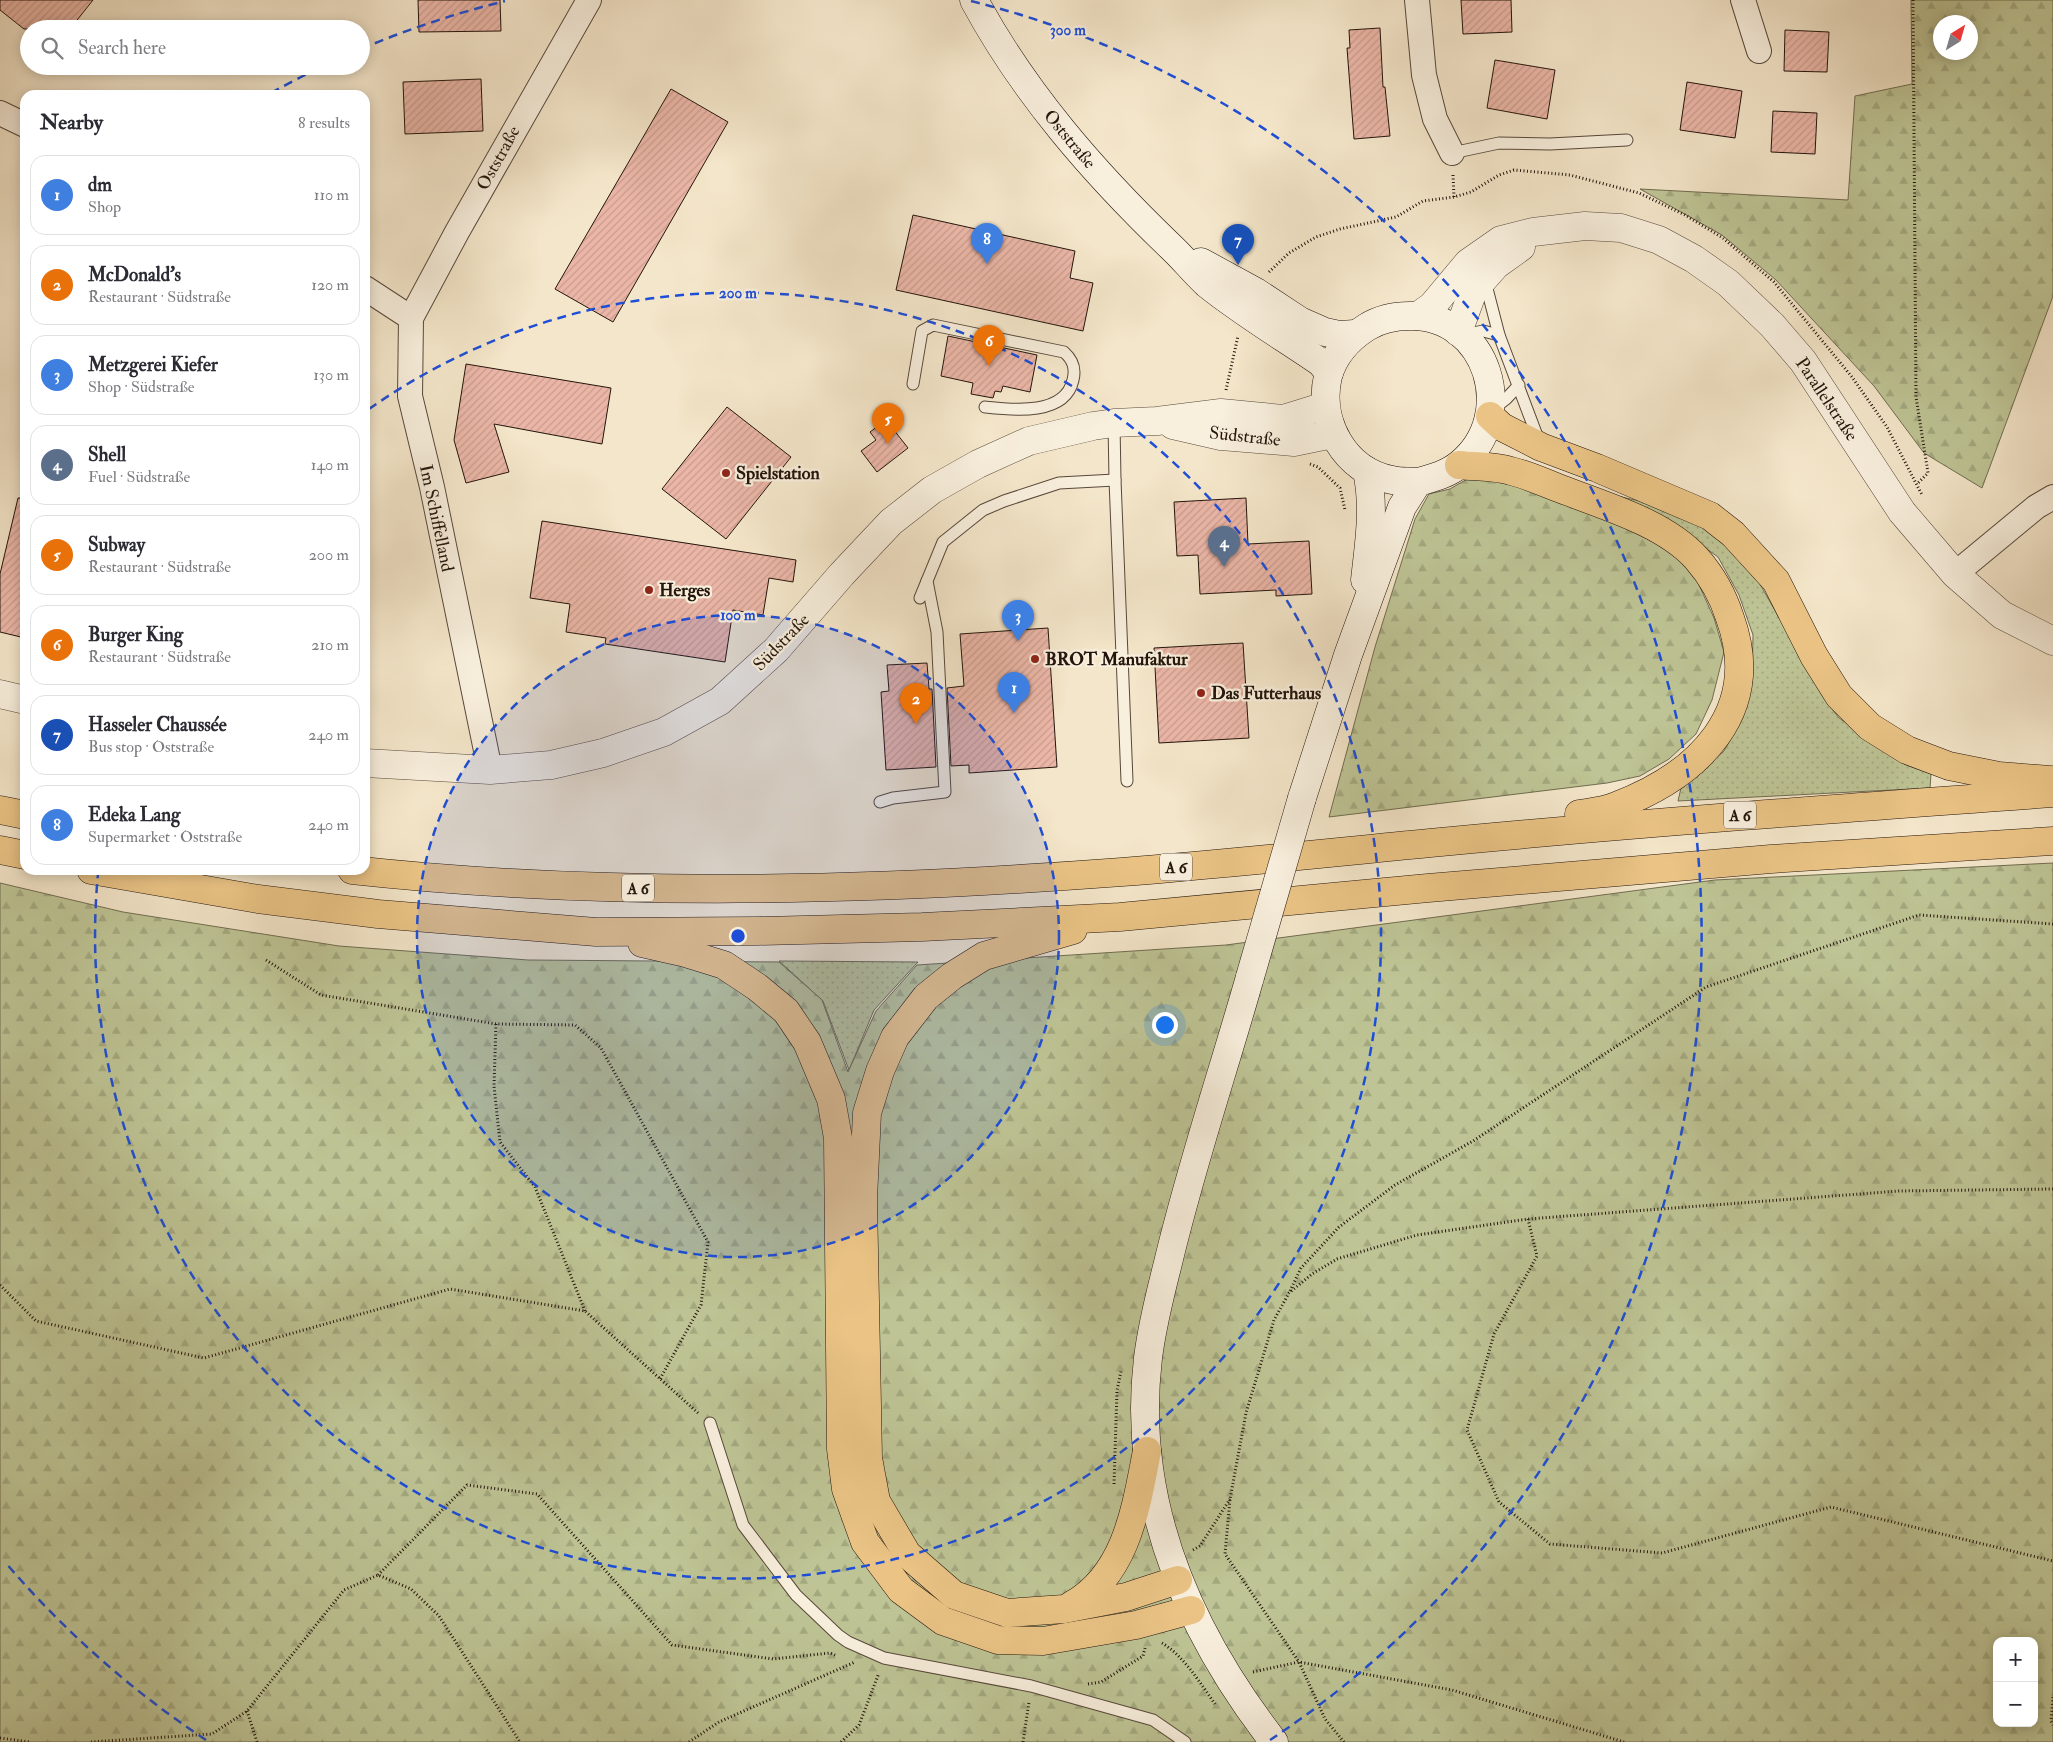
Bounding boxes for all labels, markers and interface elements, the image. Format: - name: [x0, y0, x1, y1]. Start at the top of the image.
- north arrow: [1933, 15, 1978, 60]
- search box: [20, 20, 370, 75]
- text: 300 m: [1050, 21, 1086, 40]
- icon: search: [38, 34, 66, 62]
- text: Search here: [78, 36, 166, 60]
- street label: Oststraße: [1038, 105, 1101, 174]
- text: Nearby: [40, 109, 103, 136]
- text: 8 results: [298, 113, 350, 133]
- street label: Oststraße: [471, 122, 526, 194]
- text: dm: [88, 173, 112, 197]
- text: 1: [54, 185, 60, 205]
- text: 110 m: [314, 185, 349, 205]
- text: Shop: [88, 197, 121, 217]
- pin: 8: [971, 223, 1003, 264]
- pin: 7: [1222, 224, 1254, 265]
- text: McDonald's: [88, 263, 181, 287]
- text: 2: [53, 275, 61, 295]
- text: 120 m: [311, 275, 349, 295]
- text: 200 m: [719, 284, 757, 303]
- text: Restaurant · Südstraße: [88, 287, 231, 307]
- pin: 6: [973, 325, 1005, 366]
- text: Metzgerei Kiefer: [88, 353, 218, 377]
- street label: Parallelstraße: [1790, 353, 1863, 446]
- text: 3: [54, 365, 60, 385]
- text: 130 m: [313, 365, 349, 385]
- text: Shop · Südstraße: [88, 377, 194, 397]
- pin: 5: [872, 403, 904, 444]
- street label: Südstraße: [1208, 421, 1282, 452]
- text: Shell: [88, 443, 126, 467]
- text: 4: [53, 455, 61, 475]
- text: 140 m: [311, 455, 349, 475]
- street label: Im Schiffelland: [414, 462, 459, 574]
- place label: Spielstation: [736, 462, 820, 485]
- text: Fuel · Südstraße: [88, 467, 190, 487]
- marker: Spielstation: [720, 467, 732, 479]
- pin: 4: [1208, 526, 1240, 567]
- text: Subway: [88, 533, 145, 557]
- text: 5: [53, 545, 61, 565]
- text: 200 m: [309, 545, 349, 565]
- text: Restaurant · Südstraße: [88, 557, 231, 577]
- place label: Herges: [659, 579, 710, 602]
- marker: Herges: [643, 584, 655, 596]
- pin: 3: [1002, 600, 1034, 641]
- text: 100 m: [720, 606, 756, 625]
- street label: Südstraße: [748, 608, 815, 676]
- text: Burger King: [88, 623, 183, 647]
- text: 6: [53, 635, 61, 655]
- text: 210 m: [311, 635, 349, 655]
- text: Restaurant · Südstraße: [88, 647, 231, 667]
- place label: BROT Manufaktur: [1045, 648, 1188, 671]
- marker: BROT Manufaktur: [1029, 653, 1041, 665]
- pin: 1: [998, 672, 1030, 713]
- place label: Das Futterhaus: [1211, 682, 1321, 705]
- pin: 2: [900, 683, 932, 724]
- marker: Das Futterhaus: [1195, 687, 1207, 699]
- text: Hasseler Chaussée: [88, 713, 227, 737]
- text: 7: [53, 725, 61, 745]
- text: 240 m: [308, 725, 349, 745]
- text: Bus stop · Oststraße: [88, 737, 214, 757]
- road number: A 6: [1724, 802, 1756, 828]
- text: Edeka Lang: [88, 803, 180, 827]
- text: 8: [53, 815, 61, 835]
- text: 240 m: [308, 815, 349, 835]
- text: Supermarket · Oststraße: [88, 827, 242, 847]
- road number: A 6: [1160, 854, 1192, 880]
- road number: A 6: [622, 874, 654, 901]
- centre of rings: [729, 927, 747, 945]
- your location: [1152, 1012, 1178, 1038]
- map controls: [1993, 1637, 2038, 1727]
- button: +: [1993, 1637, 2038, 1682]
- button: −: [1993, 1682, 2038, 1727]

